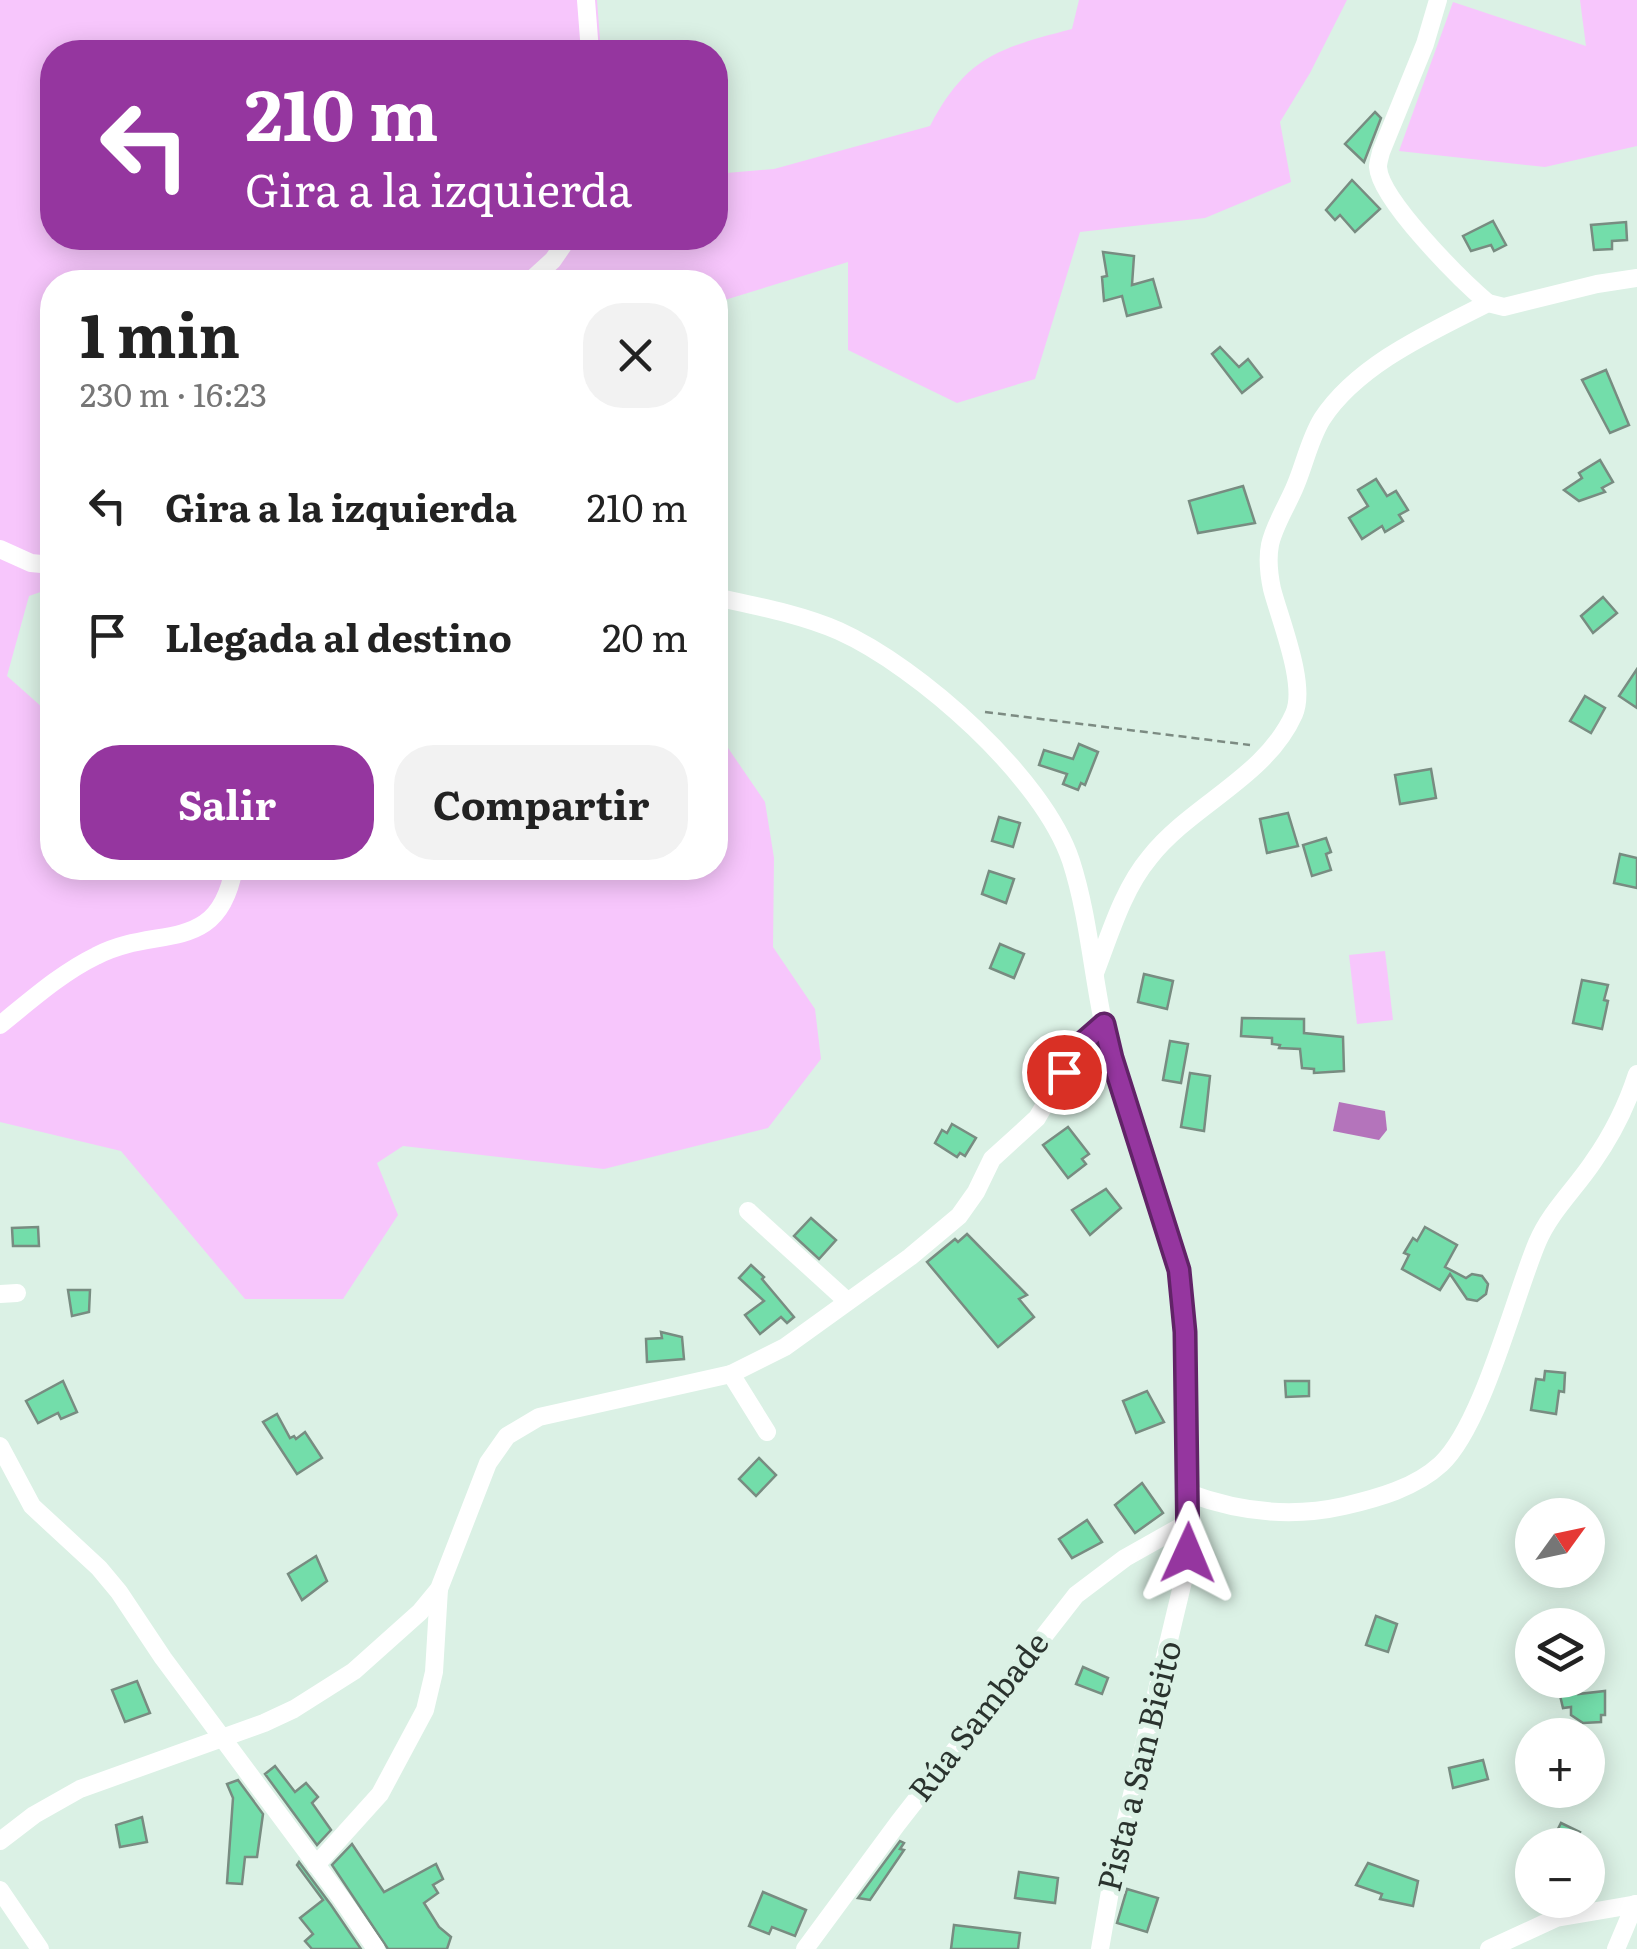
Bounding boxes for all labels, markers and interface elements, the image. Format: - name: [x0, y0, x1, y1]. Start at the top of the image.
- text: 210 m: [245, 59, 438, 163]
- icon: left: [80, 80, 210, 210]
- text: Gira a la izquierda: [245, 154, 632, 221]
- text: 1 min: [80, 287, 240, 376]
- button: close: [583, 303, 688, 408]
- text: 230 m · 16:23: [80, 369, 267, 417]
- text: Gira a la izquierda: [165, 477, 517, 534]
- text: 210 m: [587, 477, 688, 534]
- icon: left: [80, 478, 135, 533]
- text: Llegada al destino: [165, 607, 512, 664]
- text: 20 m: [602, 607, 688, 664]
- icon: arrive: [80, 608, 135, 663]
- button: Salir: [80, 745, 374, 860]
- button: Compartir: [394, 745, 688, 860]
- pin: [1022, 1030, 1107, 1115]
- icon: arrive: [1037, 1045, 1092, 1100]
- north arrow: [1515, 1498, 1605, 1588]
- map controls: [1515, 1498, 1605, 1918]
- position arrow: [1136, 1501, 1240, 1605]
- button: layers: [1515, 1608, 1605, 1698]
- street label: Rúa Sambade: [895, 1620, 1058, 1810]
- street label: Pista a San Bieito: [1083, 1635, 1191, 1896]
- button: +: [1515, 1718, 1605, 1808]
- button: −: [1515, 1828, 1605, 1918]

